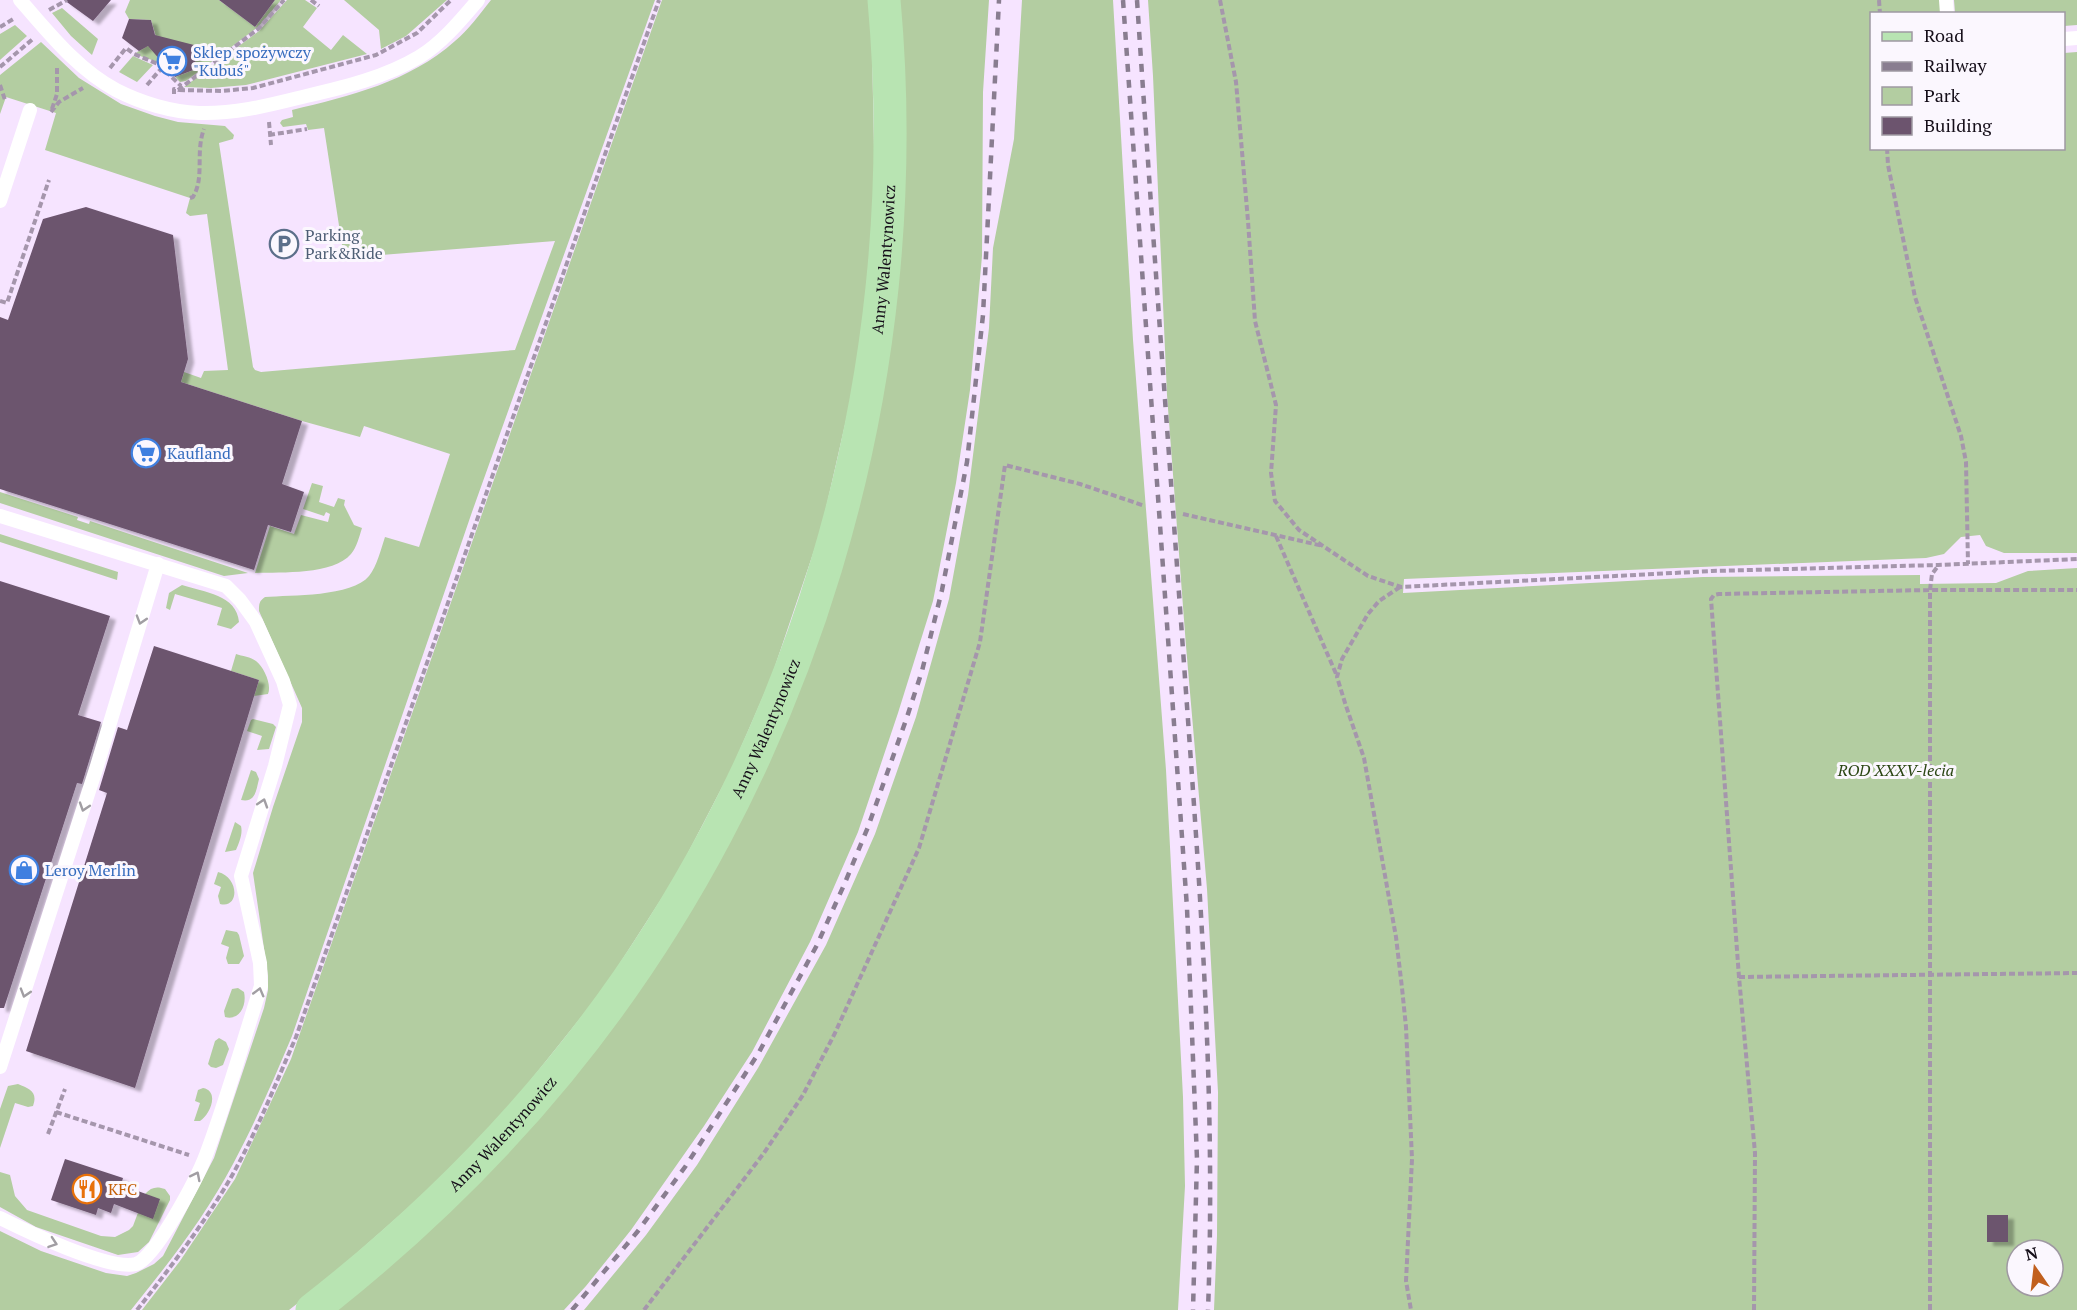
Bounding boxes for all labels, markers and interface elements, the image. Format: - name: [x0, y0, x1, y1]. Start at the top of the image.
- legend: [1870, 12, 2065, 150]
- text: Road: [1924, 23, 1964, 47]
- place label: Sklep spożywczy "Kubuś": [193, 41, 312, 81]
- supermarket icon: Sklep spożywczy "Kubuś": [156, 45, 188, 77]
- text: Railway: [1924, 53, 1988, 77]
- text: Park: [1924, 83, 1961, 107]
- text: Building: [1924, 113, 1992, 137]
- street label: Anny Walentynowicz: [866, 184, 900, 335]
- place label: Parking Park&Ride: [305, 224, 383, 264]
- parking icon: Parking Park&Ride: [268, 228, 300, 260]
- supermarket icon: Kaufland: [130, 437, 162, 469]
- place label: Kaufland: [167, 442, 231, 464]
- one-way arrow: [136, 614, 148, 625]
- street label: Anny Walentynowicz: [725, 655, 805, 802]
- park label: ROD XXXV-lecia: [1837, 759, 1954, 781]
- one-way arrow: [256, 798, 268, 809]
- one-way arrow: [78, 801, 91, 812]
- shop icon: Leroy Merlin: [8, 854, 40, 886]
- place label: Leroy Merlin: [45, 859, 136, 881]
- one-way arrow: [20, 987, 32, 998]
- one-way arrow: [251, 987, 264, 997]
- street label: Anny Walentynowicz: [444, 1071, 561, 1196]
- one-way arrow: [188, 1171, 200, 1182]
- restaurant icon: KFC: [71, 1173, 103, 1205]
- place label: KFC: [108, 1178, 137, 1200]
- one-way arrow: [47, 1236, 58, 1248]
- north arrow: [2005, 1238, 2065, 1298]
- text: N: [2023, 1241, 2040, 1266]

